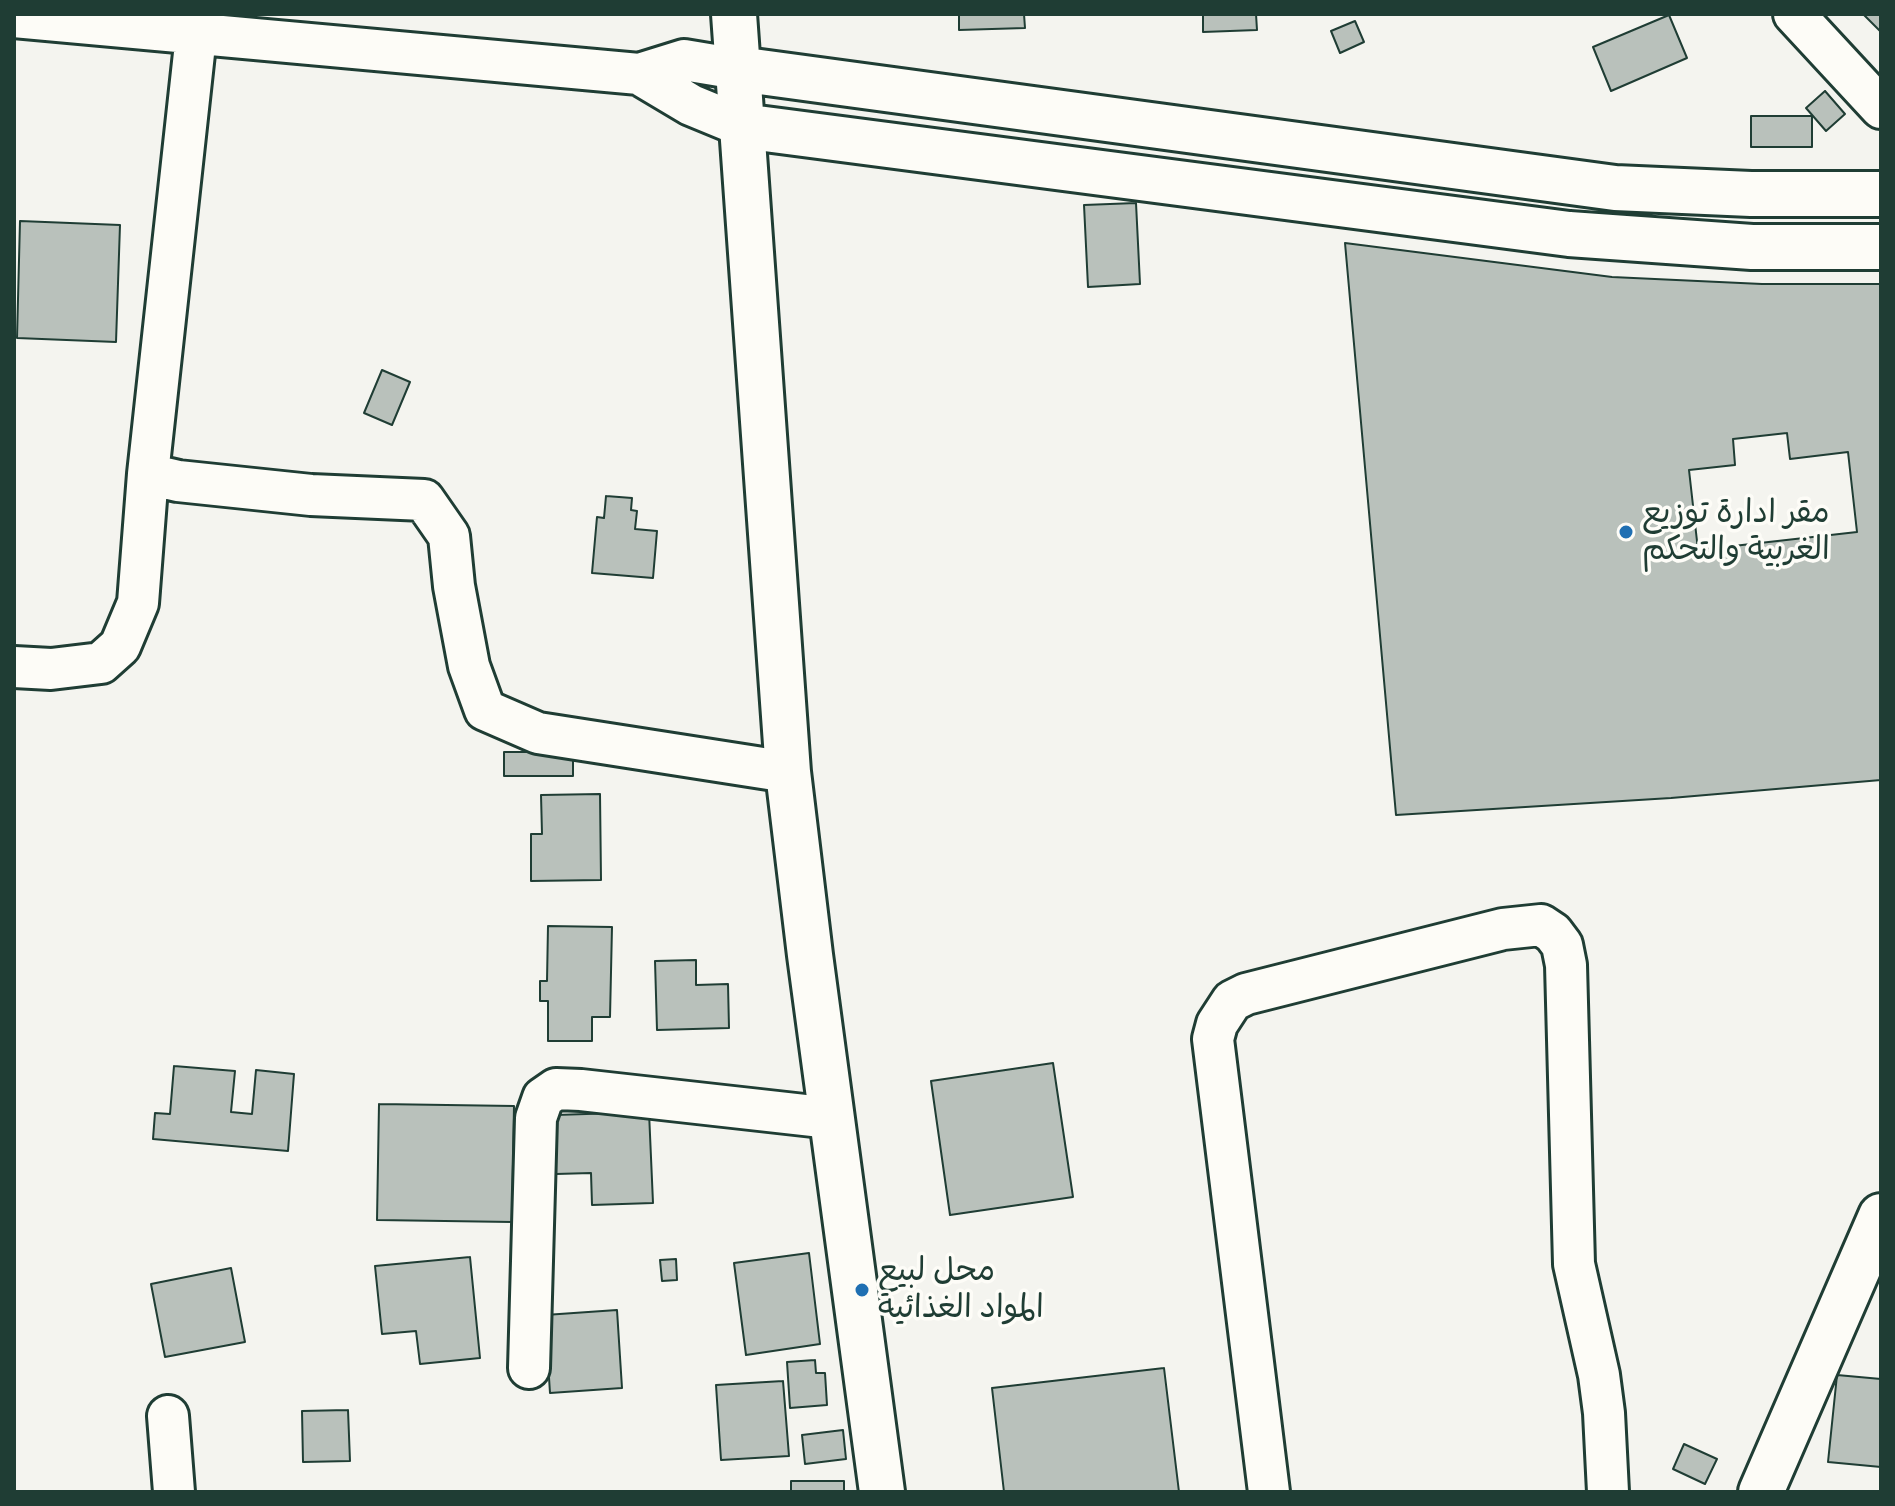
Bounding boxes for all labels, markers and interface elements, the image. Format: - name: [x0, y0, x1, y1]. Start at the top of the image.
- place label: مقر ادارة توزيع الغربية والتحكم: [1642, 495, 1830, 570]
- marker: مقر ادارة توزيع الغربية والتحكم: [1617, 523, 1635, 541]
- place label: محل لبيع المواد الغذائية: [878, 1253, 1044, 1328]
- marker: محل لبيع المواد الغذائية: [853, 1281, 871, 1299]

